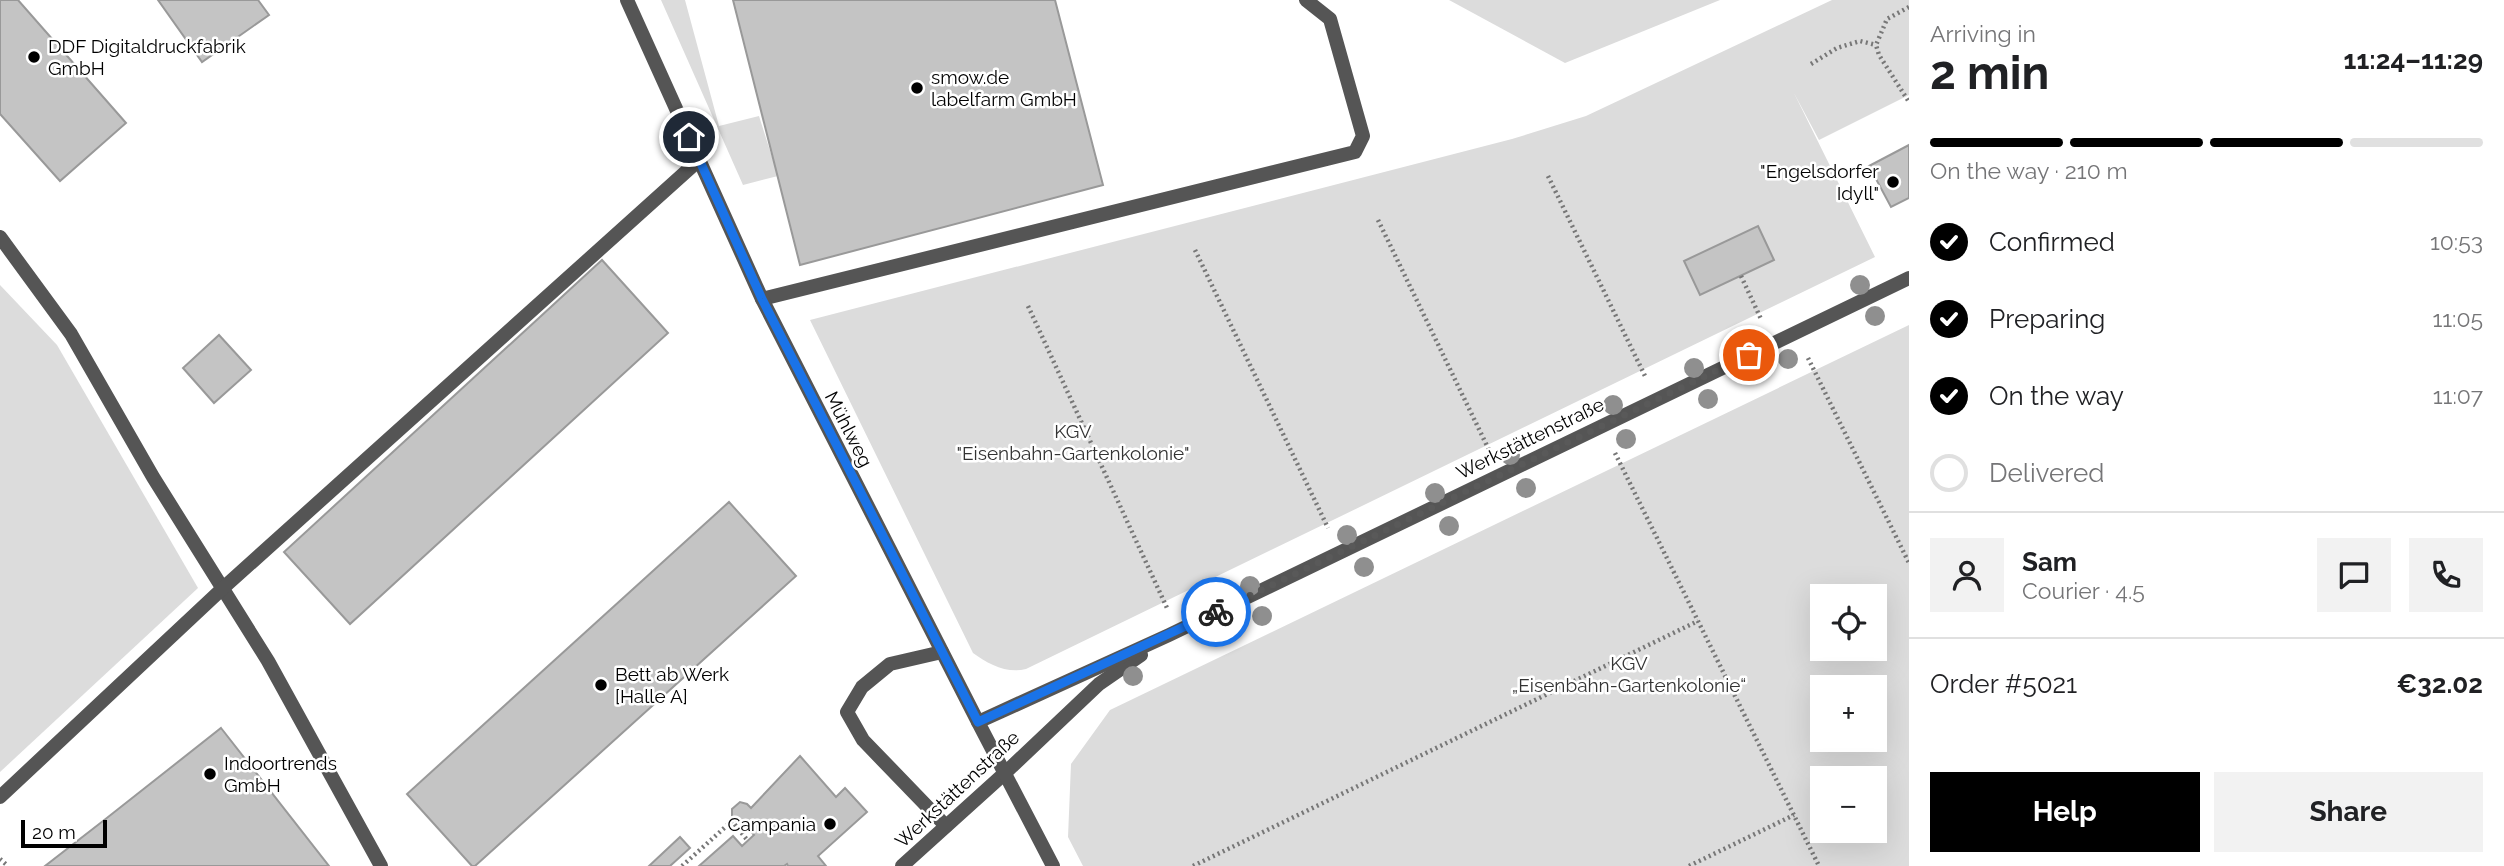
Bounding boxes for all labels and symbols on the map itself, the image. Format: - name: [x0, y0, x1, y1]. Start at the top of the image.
- place label: DDF Digitaldruckfabrik GmbH: [48, 35, 246, 79]
- marker: DDF Digitaldruckfabrik GmbH: [26, 49, 42, 65]
- place label: smow.de labelfarm GmbH: [931, 66, 1077, 110]
- marker: smow.de labelfarm GmbH: [909, 80, 925, 96]
- pin: [659, 107, 719, 167]
- place label: "Engelsdorfer Idyll": [1760, 160, 1879, 204]
- marker: "Engelsdorfer Idyll": [1885, 174, 1901, 190]
- pin: [1719, 325, 1779, 385]
- street label: Mühlweg: [821, 388, 877, 470]
- street label: Werkstättenstraße: [1453, 393, 1607, 483]
- park label: KGV "Eisenbahn-Gartenkolonie": [957, 420, 1190, 464]
- courier: [1181, 577, 1251, 647]
- park label: KGV „Eisenbahn-Gartenkolonie“: [1512, 652, 1746, 696]
- place label: Bett ab Werk [Halle A]: [615, 663, 729, 707]
- marker: Bett ab Werk [Halle A]: [593, 677, 609, 693]
- street label: Werkstättenstraße: [891, 726, 1023, 852]
- place label: Indoortrends GmbH: [224, 752, 337, 796]
- marker: Indoortrends GmbH: [202, 766, 218, 782]
- place label: Campania: [727, 813, 816, 835]
- marker: Campania: [822, 816, 838, 832]
- scale bar: [21, 817, 107, 849]

